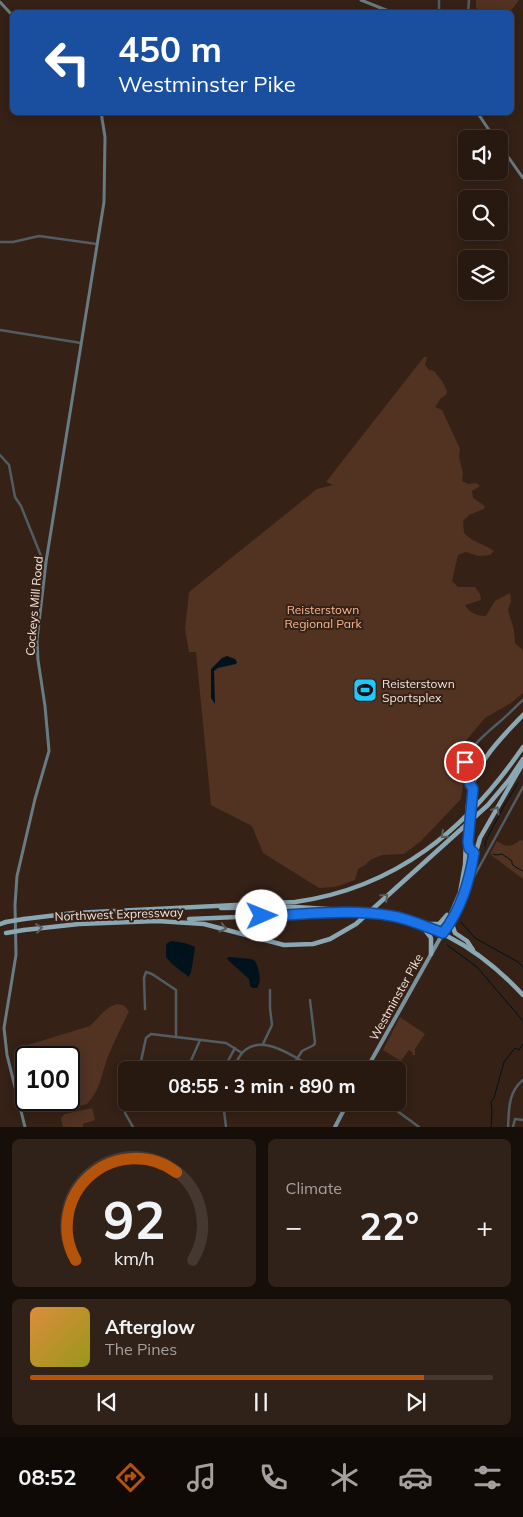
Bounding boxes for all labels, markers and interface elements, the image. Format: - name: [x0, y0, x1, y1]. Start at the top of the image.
- text: 450 m: [118, 27, 222, 71]
- icon: left: [35, 30, 100, 95]
- text: Westminster Pike: [118, 70, 296, 98]
- map controls: [458, 130, 508, 300]
- button: sound: [458, 130, 508, 180]
- button: search: [458, 190, 508, 240]
- button: layers: [458, 250, 508, 300]
- street label: Cockeys Mill Road: [22, 556, 46, 656]
- park label: Reisterstown Regional Park: [284, 602, 362, 631]
- place label: Reisterstown Sportsplex: [382, 676, 455, 705]
- sports icon: Reisterstown Sportsplex: [352, 677, 378, 703]
- pin: [444, 741, 486, 783]
- icon: arrive: [451, 748, 479, 776]
- one-way arrow: [489, 806, 499, 815]
- one-way arrow: [441, 829, 450, 837]
- position arrow: [235, 889, 287, 941]
- one-way arrow: [380, 894, 389, 903]
- street label: Northwest Expressway: [54, 904, 184, 924]
- one-way arrow: [35, 923, 44, 933]
- one-way arrow: [218, 923, 227, 933]
- street label: Westminster Pike: [366, 951, 426, 1043]
- speed limit sign: 100: [15, 1046, 80, 1111]
- text: 08:55 · 3 min · 890 m: [168, 1074, 356, 1098]
- text: Climate: [286, 1178, 342, 1198]
- text: 92: [103, 1187, 165, 1252]
- text: 22°: [359, 1202, 419, 1250]
- text: −: [286, 1209, 302, 1244]
- text: +: [476, 1209, 493, 1244]
- text: km/h: [114, 1247, 154, 1269]
- text: Afterglow: [105, 1315, 195, 1339]
- text: The Pines: [105, 1339, 177, 1359]
- icon: previous: [93, 1388, 121, 1416]
- icon: pause: [247, 1388, 275, 1416]
- icon: next: [402, 1388, 430, 1416]
- icon: directions: [113, 1460, 148, 1495]
- icon: music: [184, 1460, 219, 1495]
- icon: phone: [256, 1460, 291, 1495]
- icon: climate: [327, 1460, 362, 1495]
- icon: car: [398, 1460, 433, 1495]
- icon: filters: [470, 1460, 505, 1495]
- text: 08:52: [18, 1463, 76, 1491]

